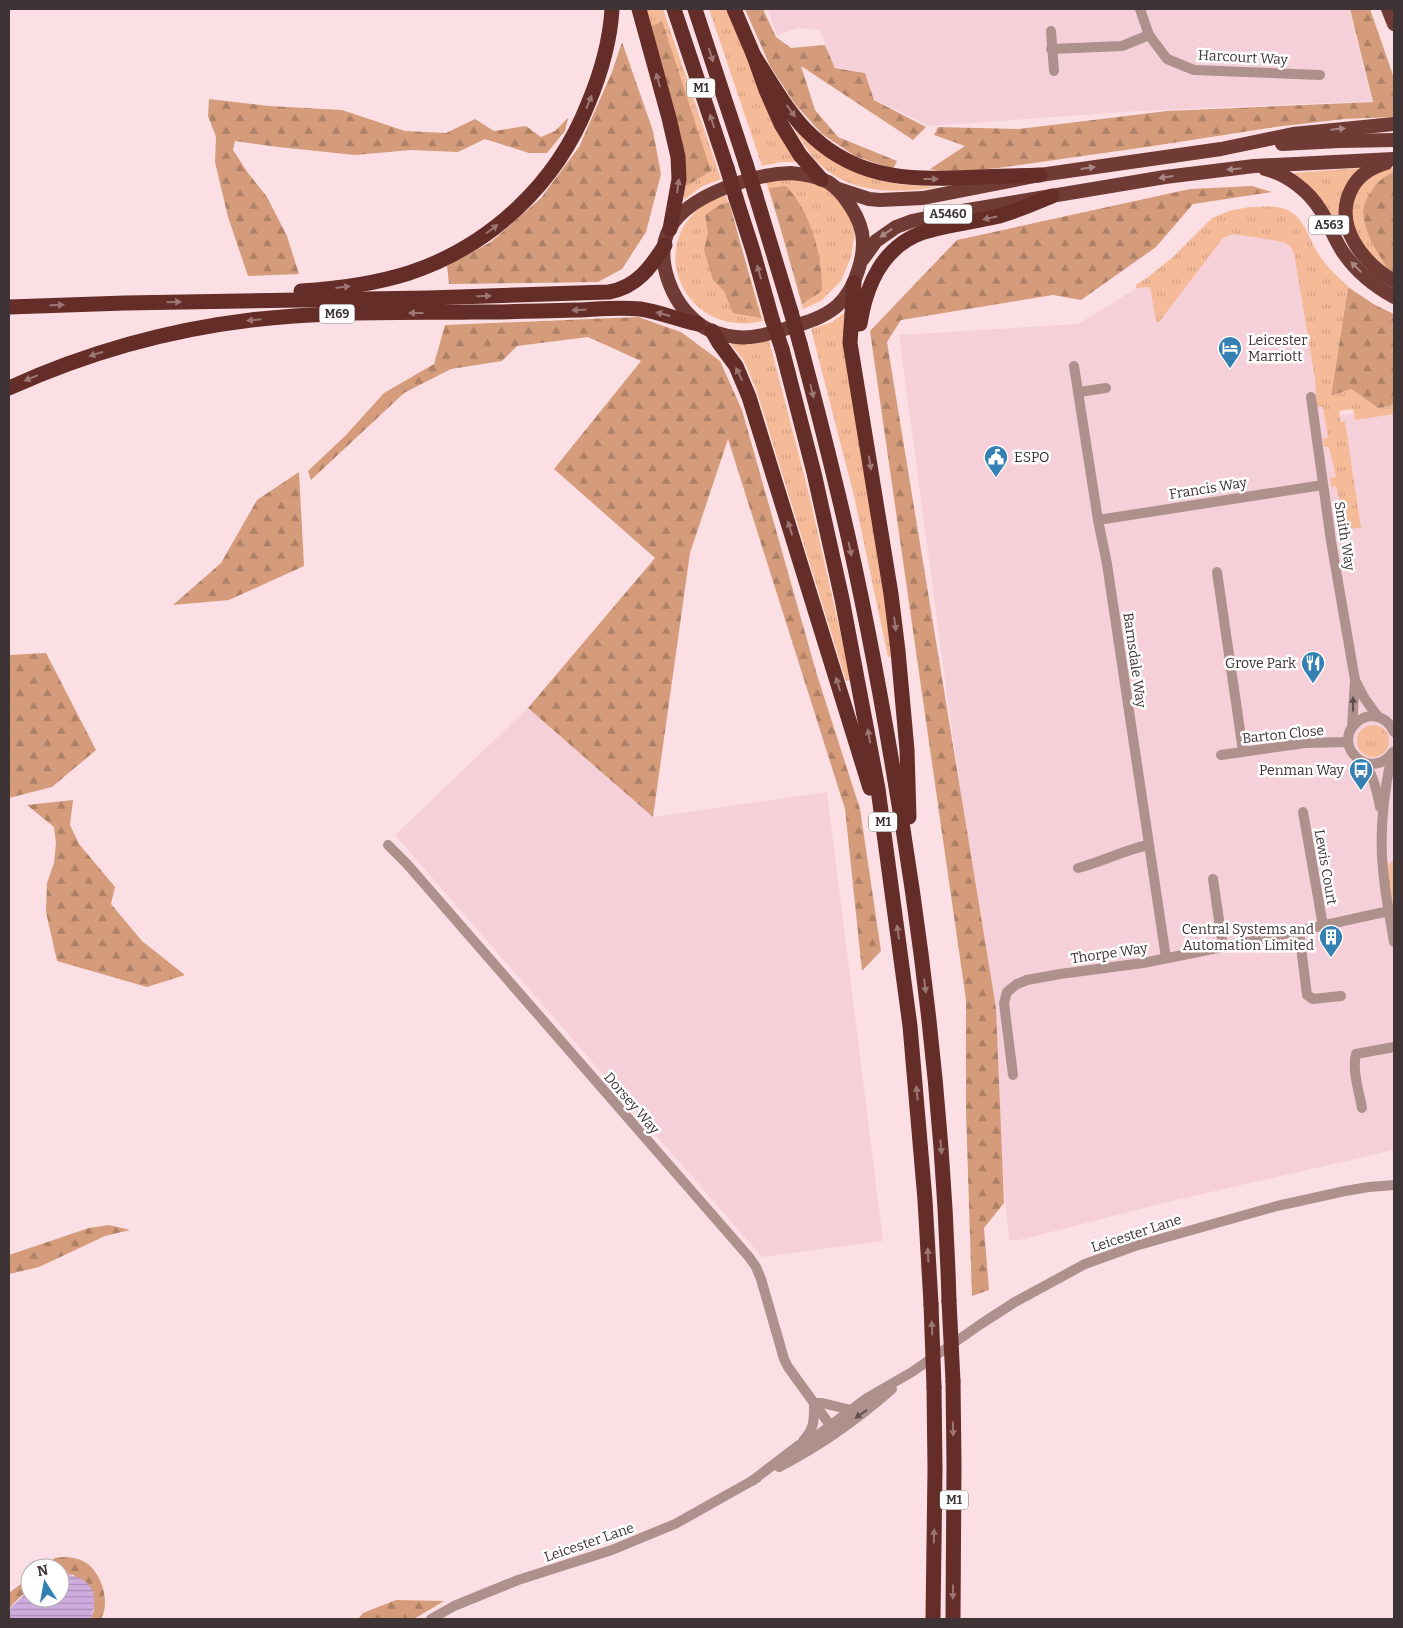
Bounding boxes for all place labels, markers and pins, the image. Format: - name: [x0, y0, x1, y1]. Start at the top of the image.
- place label: Leicester Marriott: [1248, 332, 1307, 365]
- hotel icon: Leicester Marriott: [1217, 335, 1243, 369]
- public building icon: ESPO: [983, 444, 1009, 478]
- place label: ESPO: [1014, 449, 1050, 466]
- restaurant icon: Grove Park: [1300, 650, 1326, 684]
- place label: Grove Park: [1225, 655, 1296, 672]
- bus stop icon: Penman Way: [1348, 757, 1374, 791]
- place label: Penman Way: [1259, 762, 1345, 779]
- place label: Central Systems and Automation Limited: [1182, 921, 1314, 954]
- building icon: Central Systems and Automation Limited: [1318, 924, 1344, 958]

